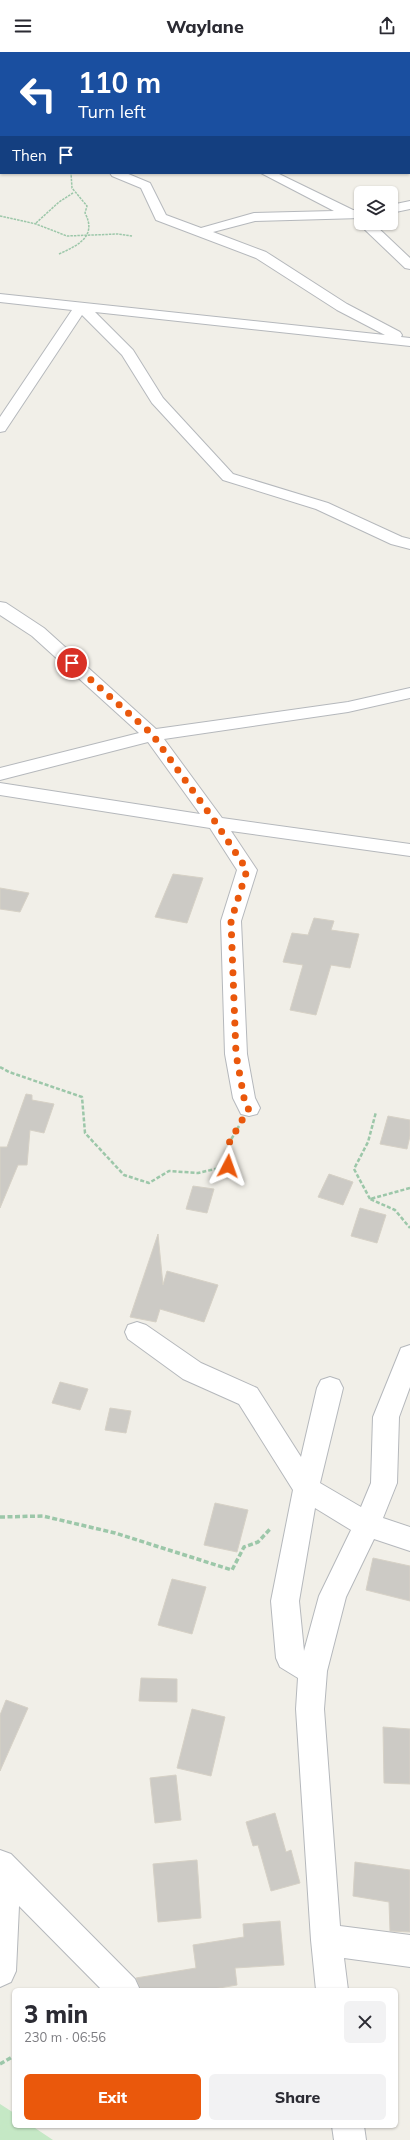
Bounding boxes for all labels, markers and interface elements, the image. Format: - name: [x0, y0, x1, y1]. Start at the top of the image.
- icon: menu: [12, 15, 34, 37]
- text: Waylane: [166, 15, 244, 38]
- icon: share: [376, 15, 398, 37]
- text: 110 m: [78, 65, 161, 100]
- icon: left: [12, 68, 64, 120]
- text: Turn left: [78, 100, 146, 123]
- icon: arrive: [55, 144, 77, 166]
- text: Then: [12, 146, 47, 165]
- map controls: [354, 186, 398, 230]
- button: layers: [354, 186, 398, 230]
- pin: [55, 646, 89, 680]
- icon: arrive: [61, 652, 83, 674]
- position arrow: [207, 1145, 249, 1187]
- text: 3 min: [24, 1999, 88, 2029]
- button: close: [344, 2001, 386, 2043]
- text: 230 m · 06:56: [24, 2029, 106, 2045]
- button: Exit: [24, 2074, 201, 2120]
- button: Share: [209, 2074, 386, 2120]

